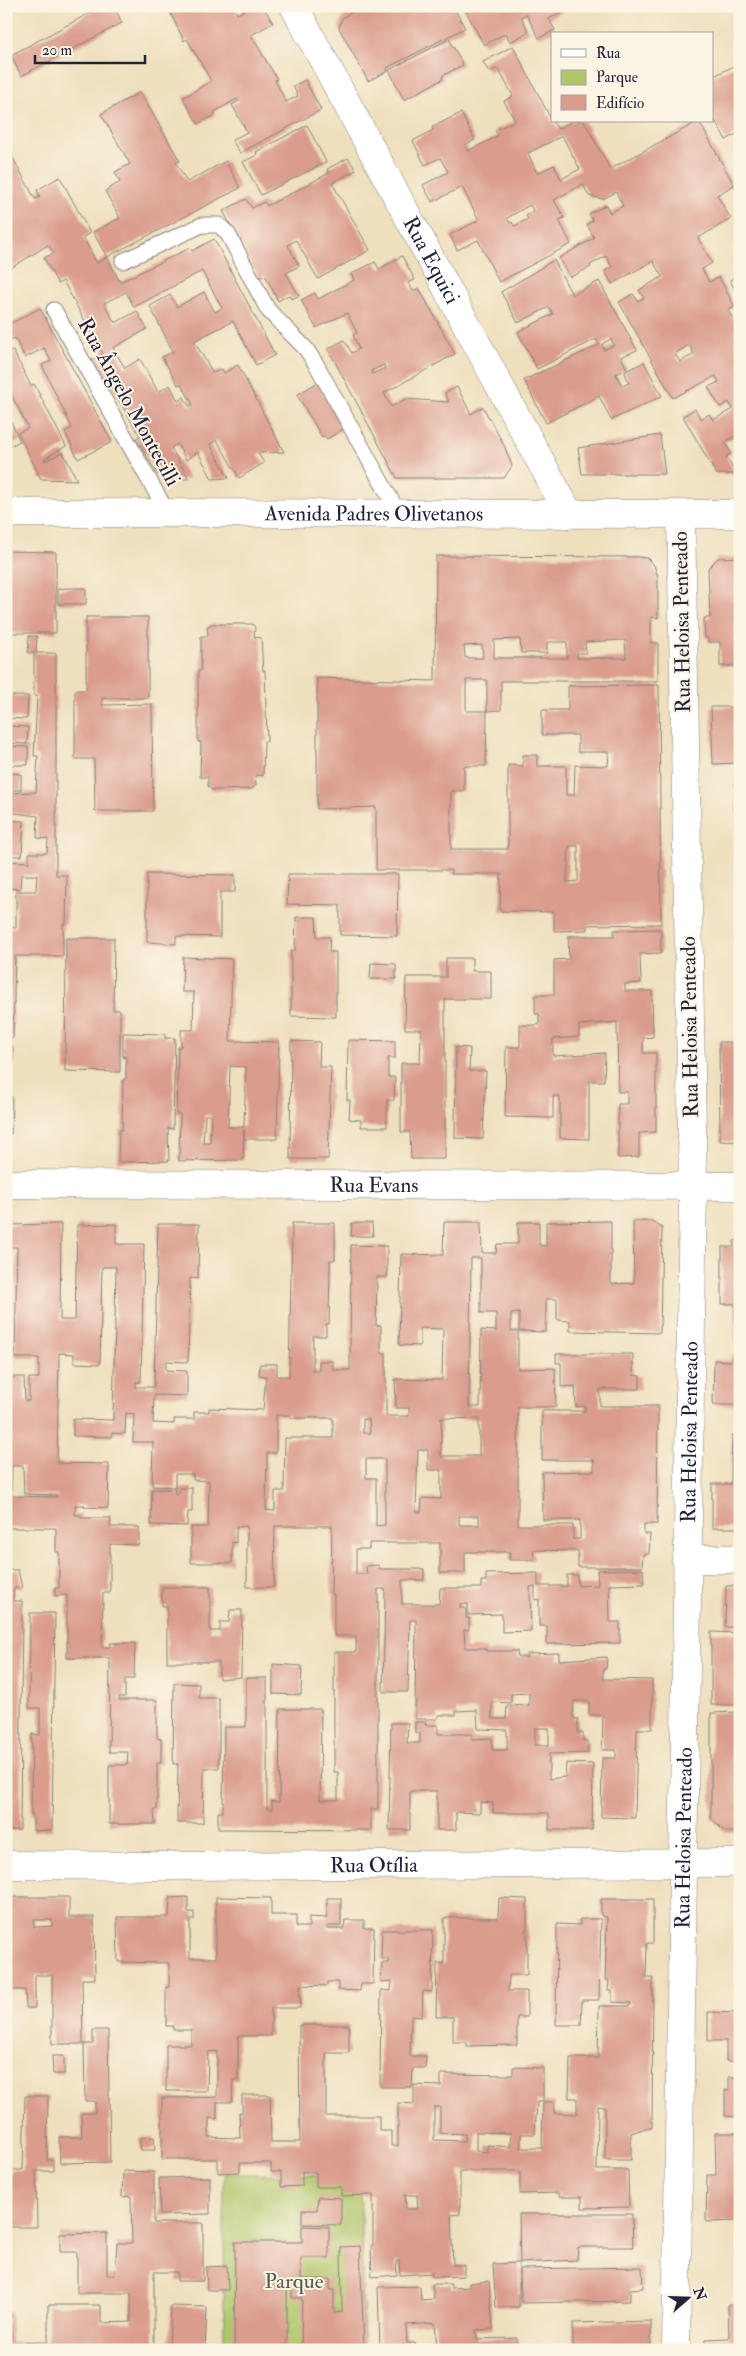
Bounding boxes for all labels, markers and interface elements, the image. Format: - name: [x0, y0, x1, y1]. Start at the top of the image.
- scale bar: [35, 32, 145, 64]
- legend: [551, 32, 714, 122]
- text: 20 m: [42, 41, 72, 60]
- text: Rua: [596, 44, 621, 63]
- text: Parque: [596, 68, 638, 87]
- text: Edifício: [596, 94, 644, 113]
- street label: Rua Equici: [397, 212, 466, 309]
- street label: Rua Ângelo Montecilli: [71, 313, 187, 491]
- street label: Avenida Padres Olivetanos: [264, 500, 483, 527]
- street label: Rua Heloisa Penteado: [667, 531, 697, 713]
- street label: Rua Heloisa Penteado: [675, 936, 705, 1118]
- street label: Rua Evans: [329, 1171, 419, 1199]
- street label: Rua Heloisa Penteado: [675, 1341, 704, 1523]
- street label: Rua Heloisa Penteado: [669, 1747, 698, 1929]
- street label: Rua Otília: [330, 1851, 418, 1879]
- park label: Parque: [265, 2268, 324, 2295]
- north arrow: [664, 2274, 714, 2324]
- text: N: [689, 2284, 710, 2303]

